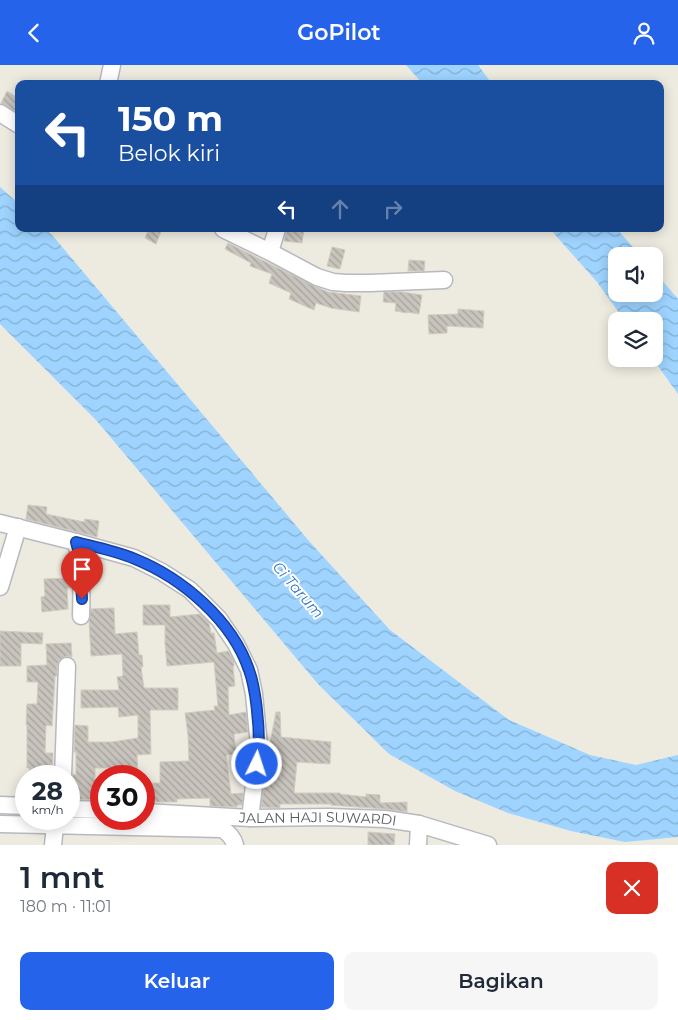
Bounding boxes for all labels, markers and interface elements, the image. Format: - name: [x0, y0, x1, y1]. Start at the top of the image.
- icon: back: [20, 19, 48, 47]
- text: GoPilot: [297, 19, 381, 46]
- icon: person: [630, 19, 658, 47]
- text: 150 m: [118, 97, 223, 140]
- icon: left: [35, 100, 100, 165]
- text: Belok kiri: [118, 140, 220, 167]
- icon: left: [273, 195, 301, 223]
- icon: ahead: [326, 195, 354, 223]
- icon: right: [379, 195, 407, 223]
- map controls: [608, 247, 663, 367]
- button: sound: [608, 247, 663, 302]
- button: layers: [608, 312, 663, 367]
- pin: [61, 548, 103, 599]
- icon: arrive: [68, 555, 96, 583]
- water label: Ci Tarum: [269, 558, 328, 622]
- position arrow: [230, 737, 282, 789]
- speed limit sign: 30: [90, 765, 155, 830]
- text: 28: [32, 776, 63, 806]
- text: km/h: [31, 802, 64, 817]
- street label: JALAN HAJI SUWARDI: [238, 808, 398, 830]
- text: 1 mnt: [20, 859, 105, 896]
- button: close: [606, 862, 658, 914]
- text: 180 m · 11:01: [20, 897, 111, 916]
- button: Keluar: [20, 952, 334, 1010]
- button: Bagikan: [344, 952, 658, 1010]

